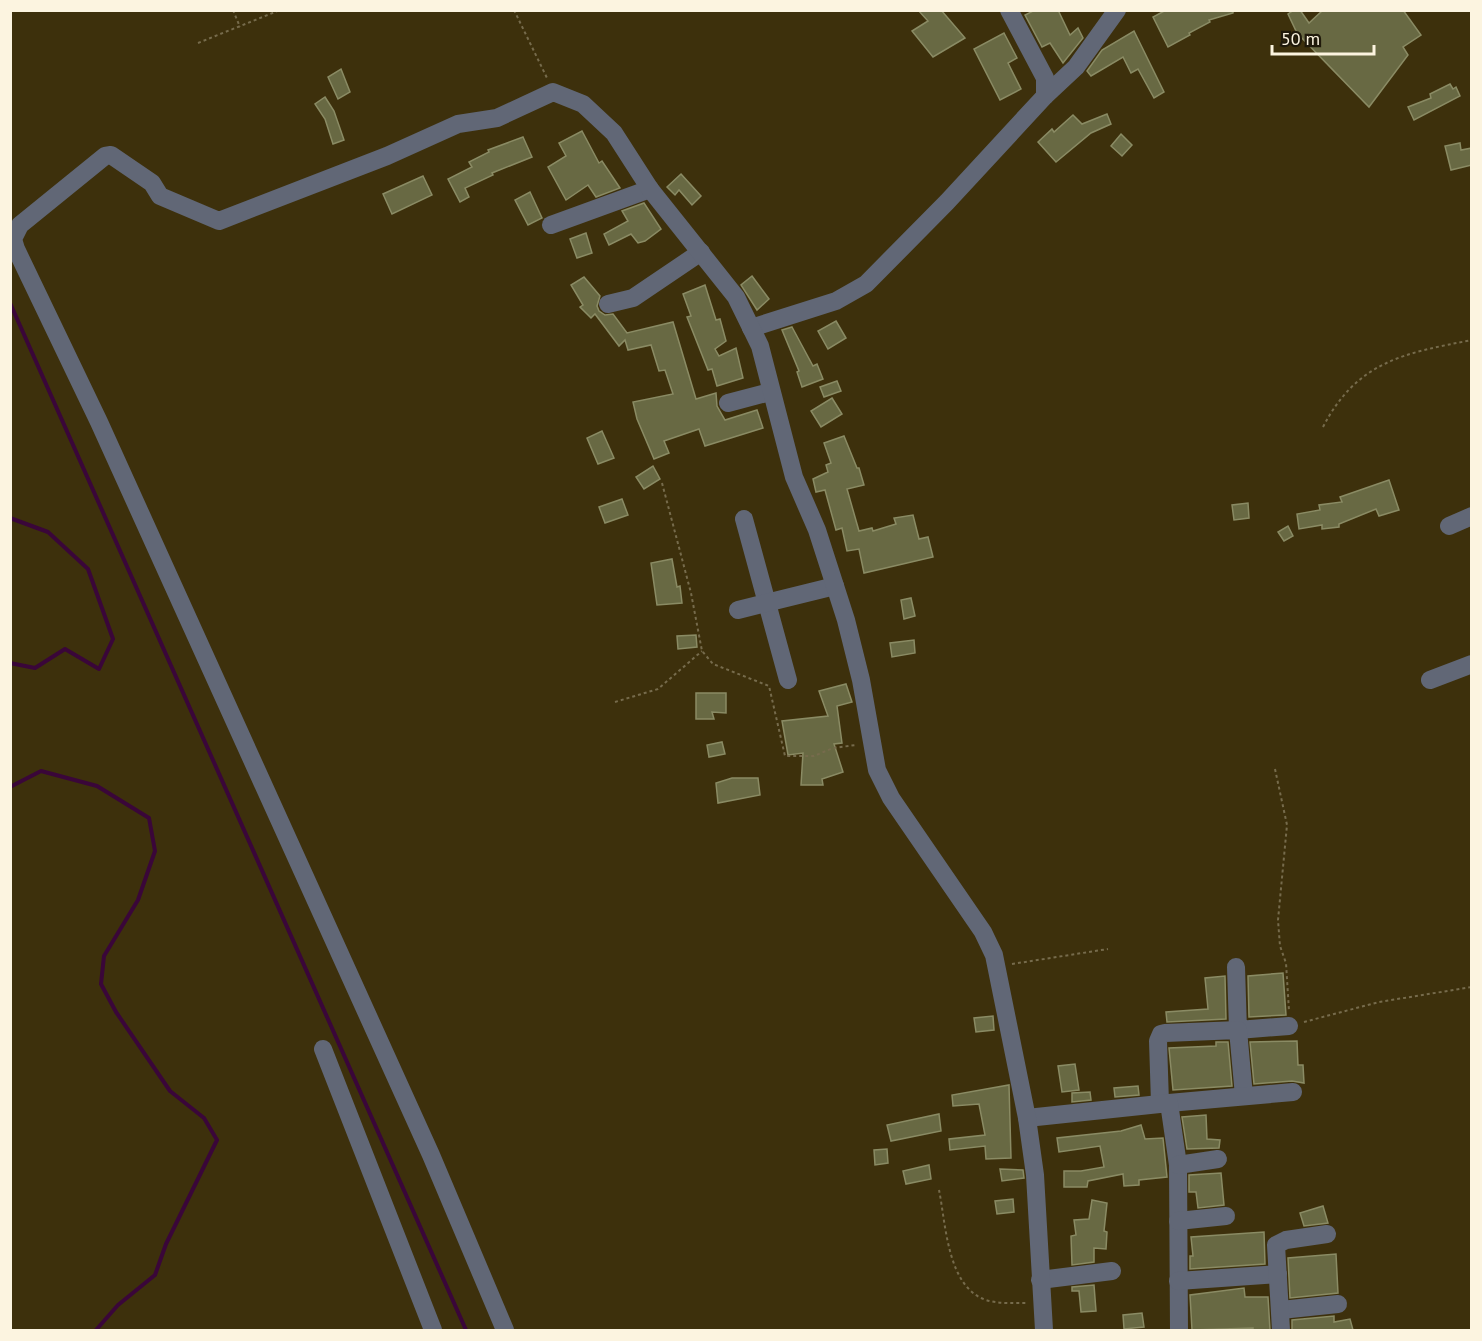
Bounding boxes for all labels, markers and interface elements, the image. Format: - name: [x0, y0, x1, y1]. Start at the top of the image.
- scale bar: [1272, 18, 1374, 56]
- text: 50 m: [1281, 27, 1320, 50]

